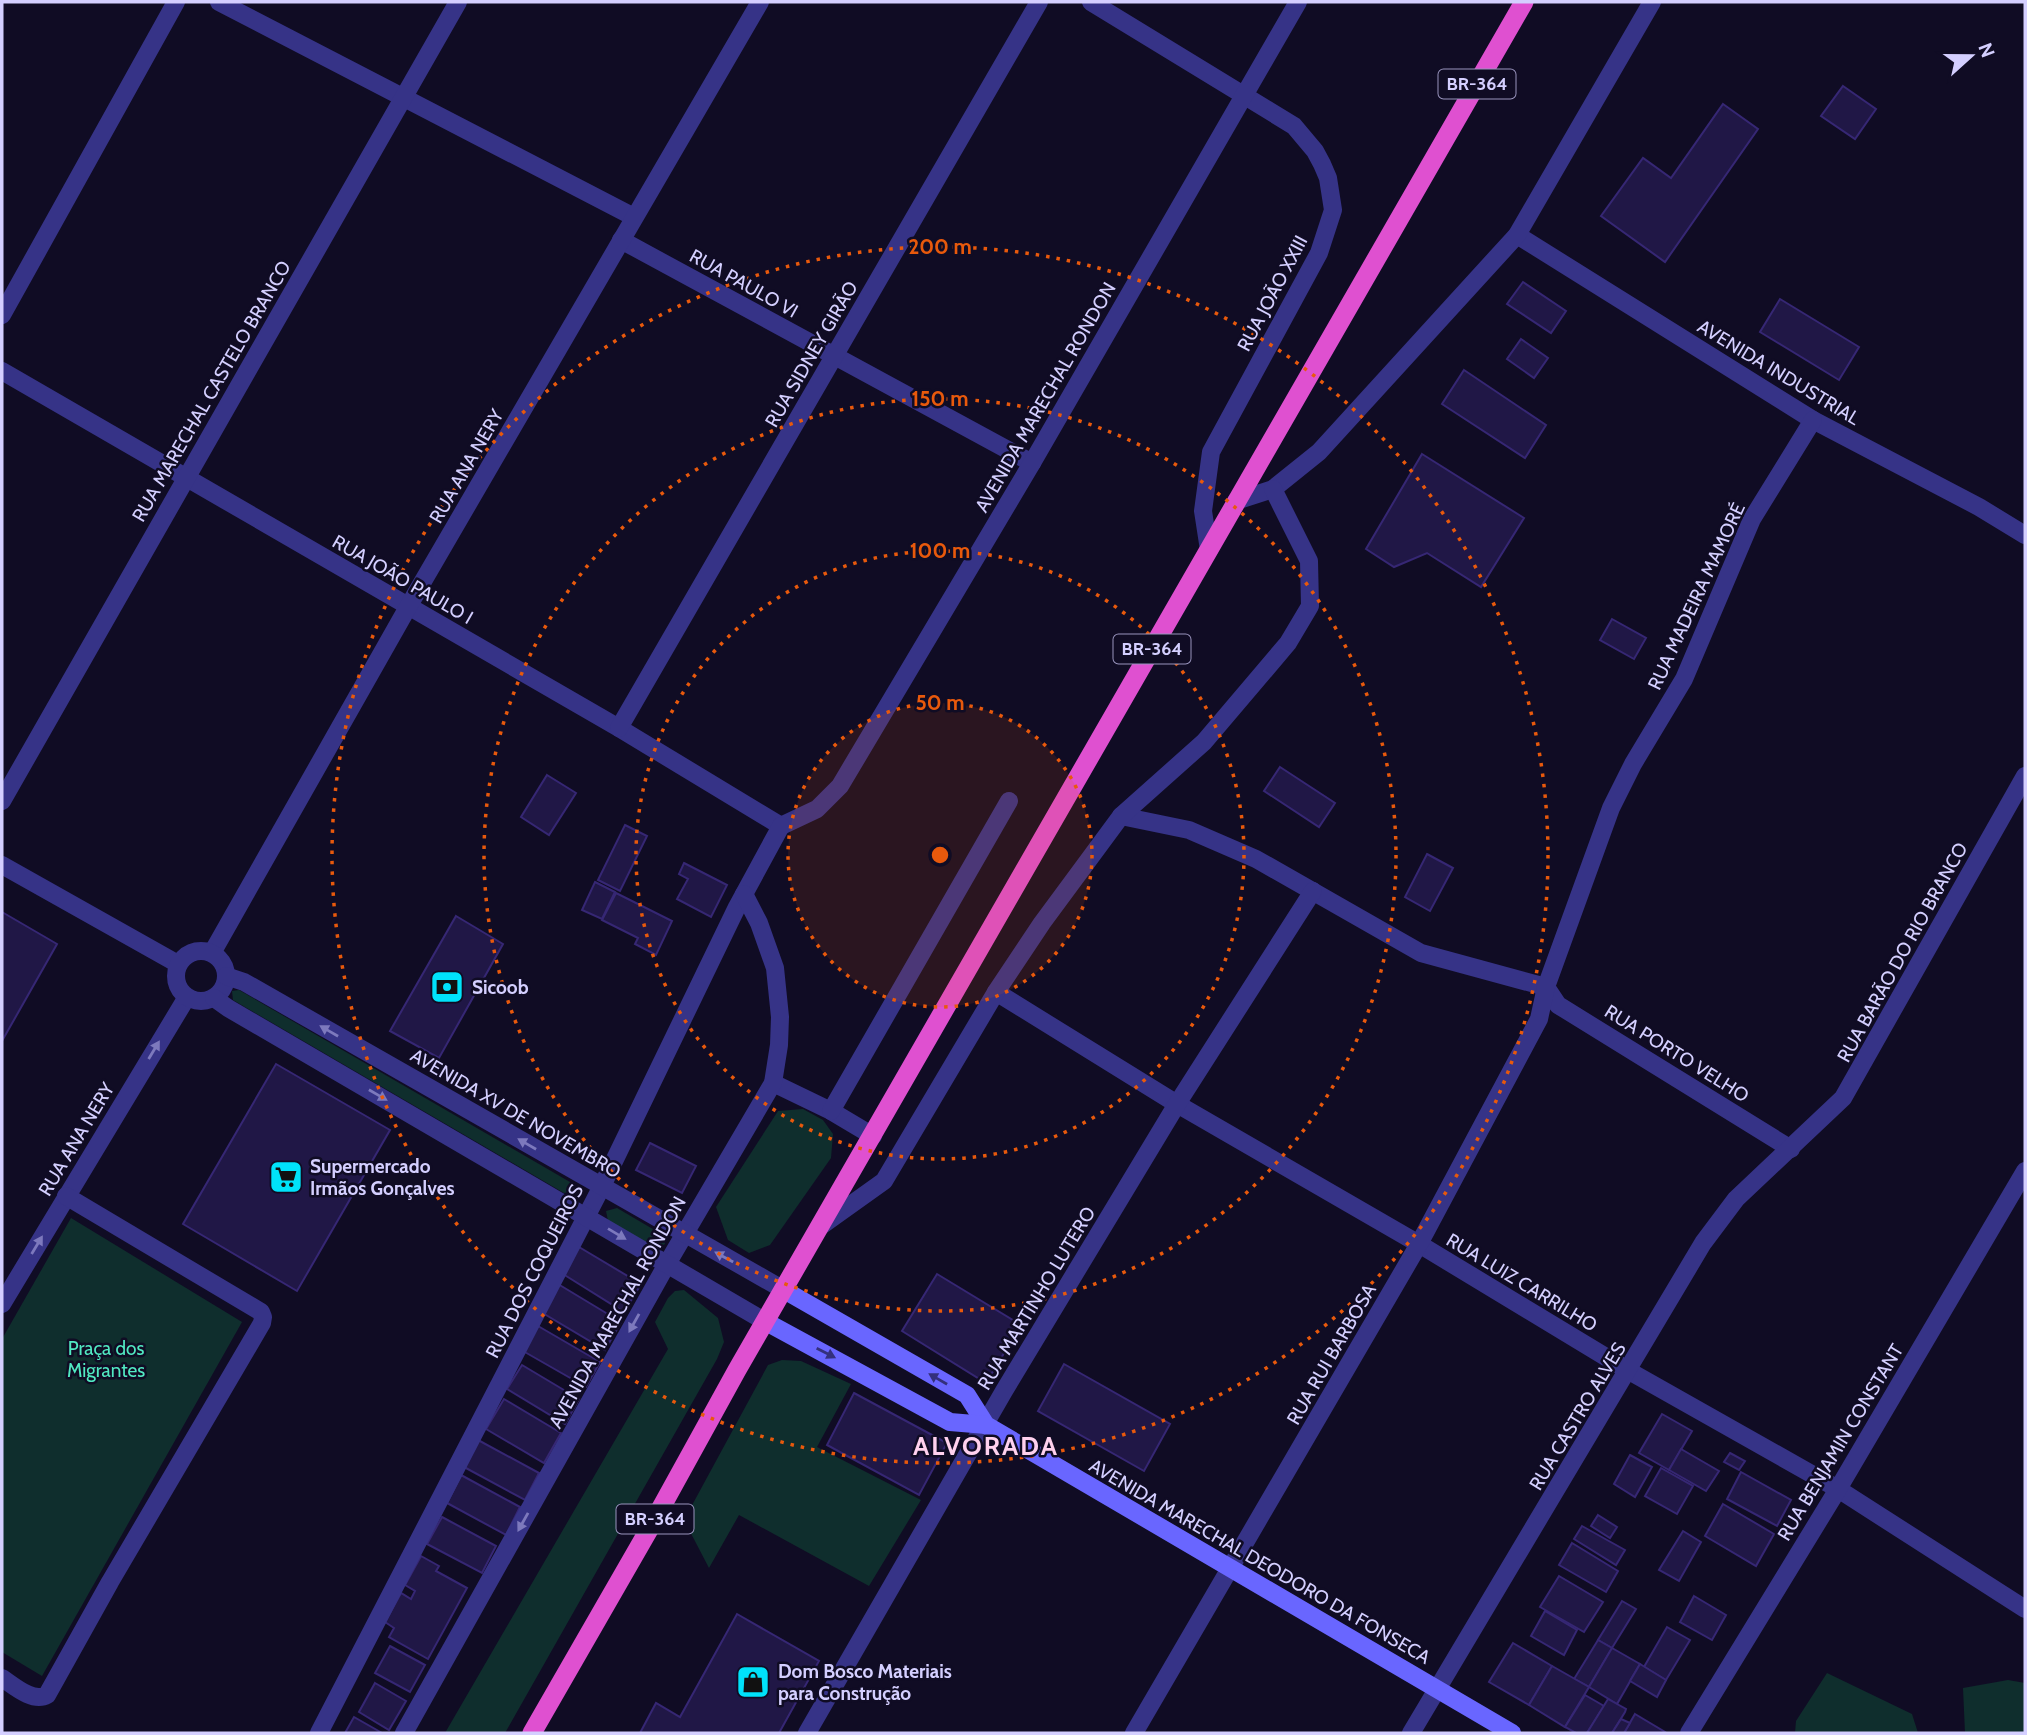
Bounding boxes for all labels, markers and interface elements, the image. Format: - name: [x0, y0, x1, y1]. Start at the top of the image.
- north arrow: [1936, 21, 2006, 91]
- text: N: [1973, 40, 2000, 60]
- road number: BR-364: [1438, 70, 1516, 98]
- street label: RUA JOÃO XXIII: [1231, 231, 1313, 355]
- text: 200 m: [908, 234, 972, 259]
- street label: RUA PAULO VI: [685, 244, 802, 323]
- street label: RUA MARECHAL CASTELO BRANCO: [127, 257, 296, 526]
- street label: RUA SIDNEY GIRÃO: [759, 277, 863, 431]
- street label: AVENIDA MARECHAL RONDON: [970, 278, 1121, 516]
- street label: AVENIDA INDUSTRIAL: [1693, 315, 1864, 430]
- text: 150 m: [912, 386, 968, 411]
- street label: RUA ANA NERY: [425, 405, 508, 527]
- street label: RUA MADEIRA MAMORÉ: [1642, 499, 1750, 693]
- street label: RUA JOÃO PAULO I: [328, 529, 478, 629]
- text: 100 m: [910, 538, 970, 563]
- road number: BR-364: [1114, 634, 1190, 664]
- text: 50 m: [915, 690, 965, 715]
- street label: RUA BARÃO DO RIO BRANCO: [1831, 838, 1973, 1066]
- centre of rings: [928, 843, 952, 867]
- bank icon: Sicoob: [428, 968, 466, 1006]
- place label: Sicoob: [472, 976, 529, 999]
- street label: RUA PORTO VELHO: [1600, 1000, 1753, 1107]
- one-way arrow: [320, 1025, 339, 1037]
- one-way arrow: [148, 1041, 161, 1060]
- street label: AVENIDA XV DE NOVEMBRO: [406, 1044, 625, 1183]
- street label: RUA ANA NERY: [34, 1078, 119, 1200]
- one-way arrow: [368, 1089, 388, 1101]
- one-way arrow: [517, 1138, 537, 1150]
- place label: Supermercado Irmãos Gonçalves: [310, 1155, 455, 1200]
- supermarket icon: Supermercado Irmãos Gonçalves: [267, 1158, 305, 1196]
- street label: RUA DOS COQUEIROS: [481, 1181, 588, 1362]
- street label: AVENIDA MARECHAL RONDON: [544, 1192, 691, 1432]
- street label: RUA MARTINHO LUTERO: [973, 1203, 1100, 1394]
- one-way arrow: [607, 1228, 626, 1240]
- street label: RUA LUIZ CARRILHO: [1442, 1228, 1601, 1337]
- one-way arrow: [30, 1235, 43, 1254]
- one-way arrow: [715, 1251, 734, 1263]
- street label: RUA RUI BARBOSA: [1282, 1280, 1381, 1429]
- one-way arrow: [628, 1314, 640, 1333]
- park label: Praça dos Migrantes: [67, 1337, 145, 1382]
- street label: RUA CASTRO ALVES: [1524, 1338, 1631, 1494]
- street label: RUA BENJAMIN CONSTANT: [1773, 1340, 1908, 1545]
- one-way arrow: [816, 1348, 836, 1359]
- one-way arrow: [929, 1372, 948, 1385]
- district label: ALVORADA: [913, 1430, 1059, 1462]
- street label: AVENIDA MARECHAL DEODORO DA FONSECA: [1085, 1454, 1435, 1669]
- road number: BR-364: [616, 1504, 694, 1534]
- one-way arrow: [517, 1512, 529, 1531]
- place label: Dom Bosco Materiais para Construção: [778, 1660, 952, 1705]
- shop icon: Dom Bosco Materiais para Construção: [734, 1663, 772, 1701]

